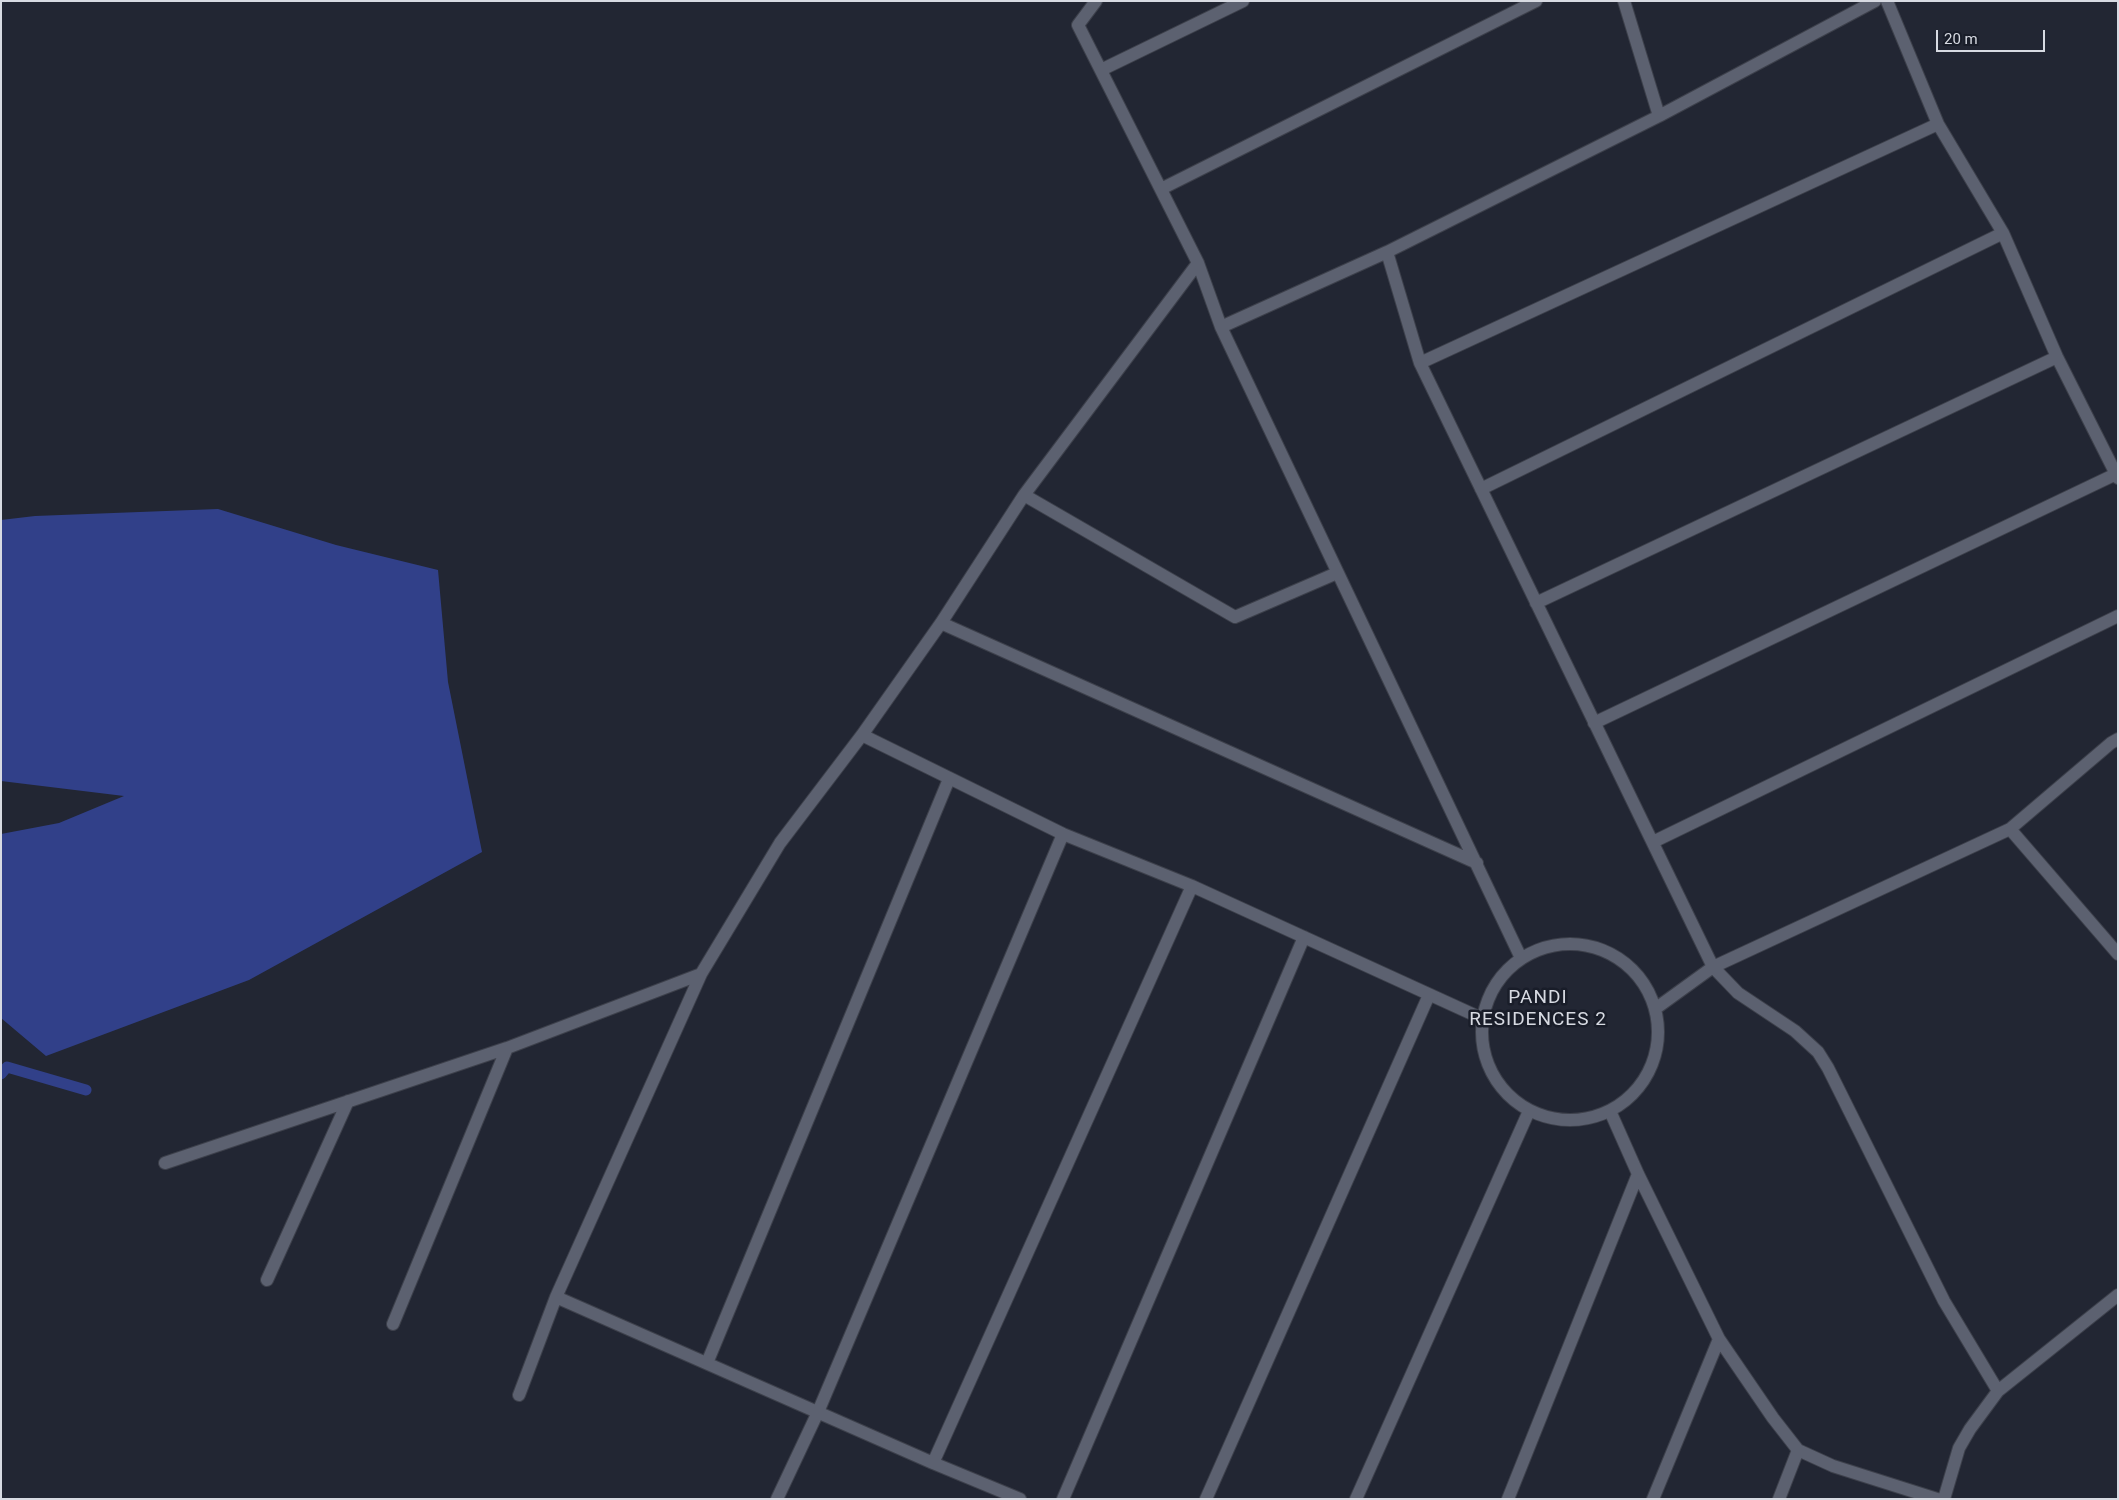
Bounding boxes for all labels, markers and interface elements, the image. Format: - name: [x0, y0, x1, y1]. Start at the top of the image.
- scale bar: [1939, 20, 2048, 52]
- text: 20 m: [1944, 30, 1978, 48]
- district label: PANDI RESIDENCES 2: [1468, 987, 1608, 1031]

